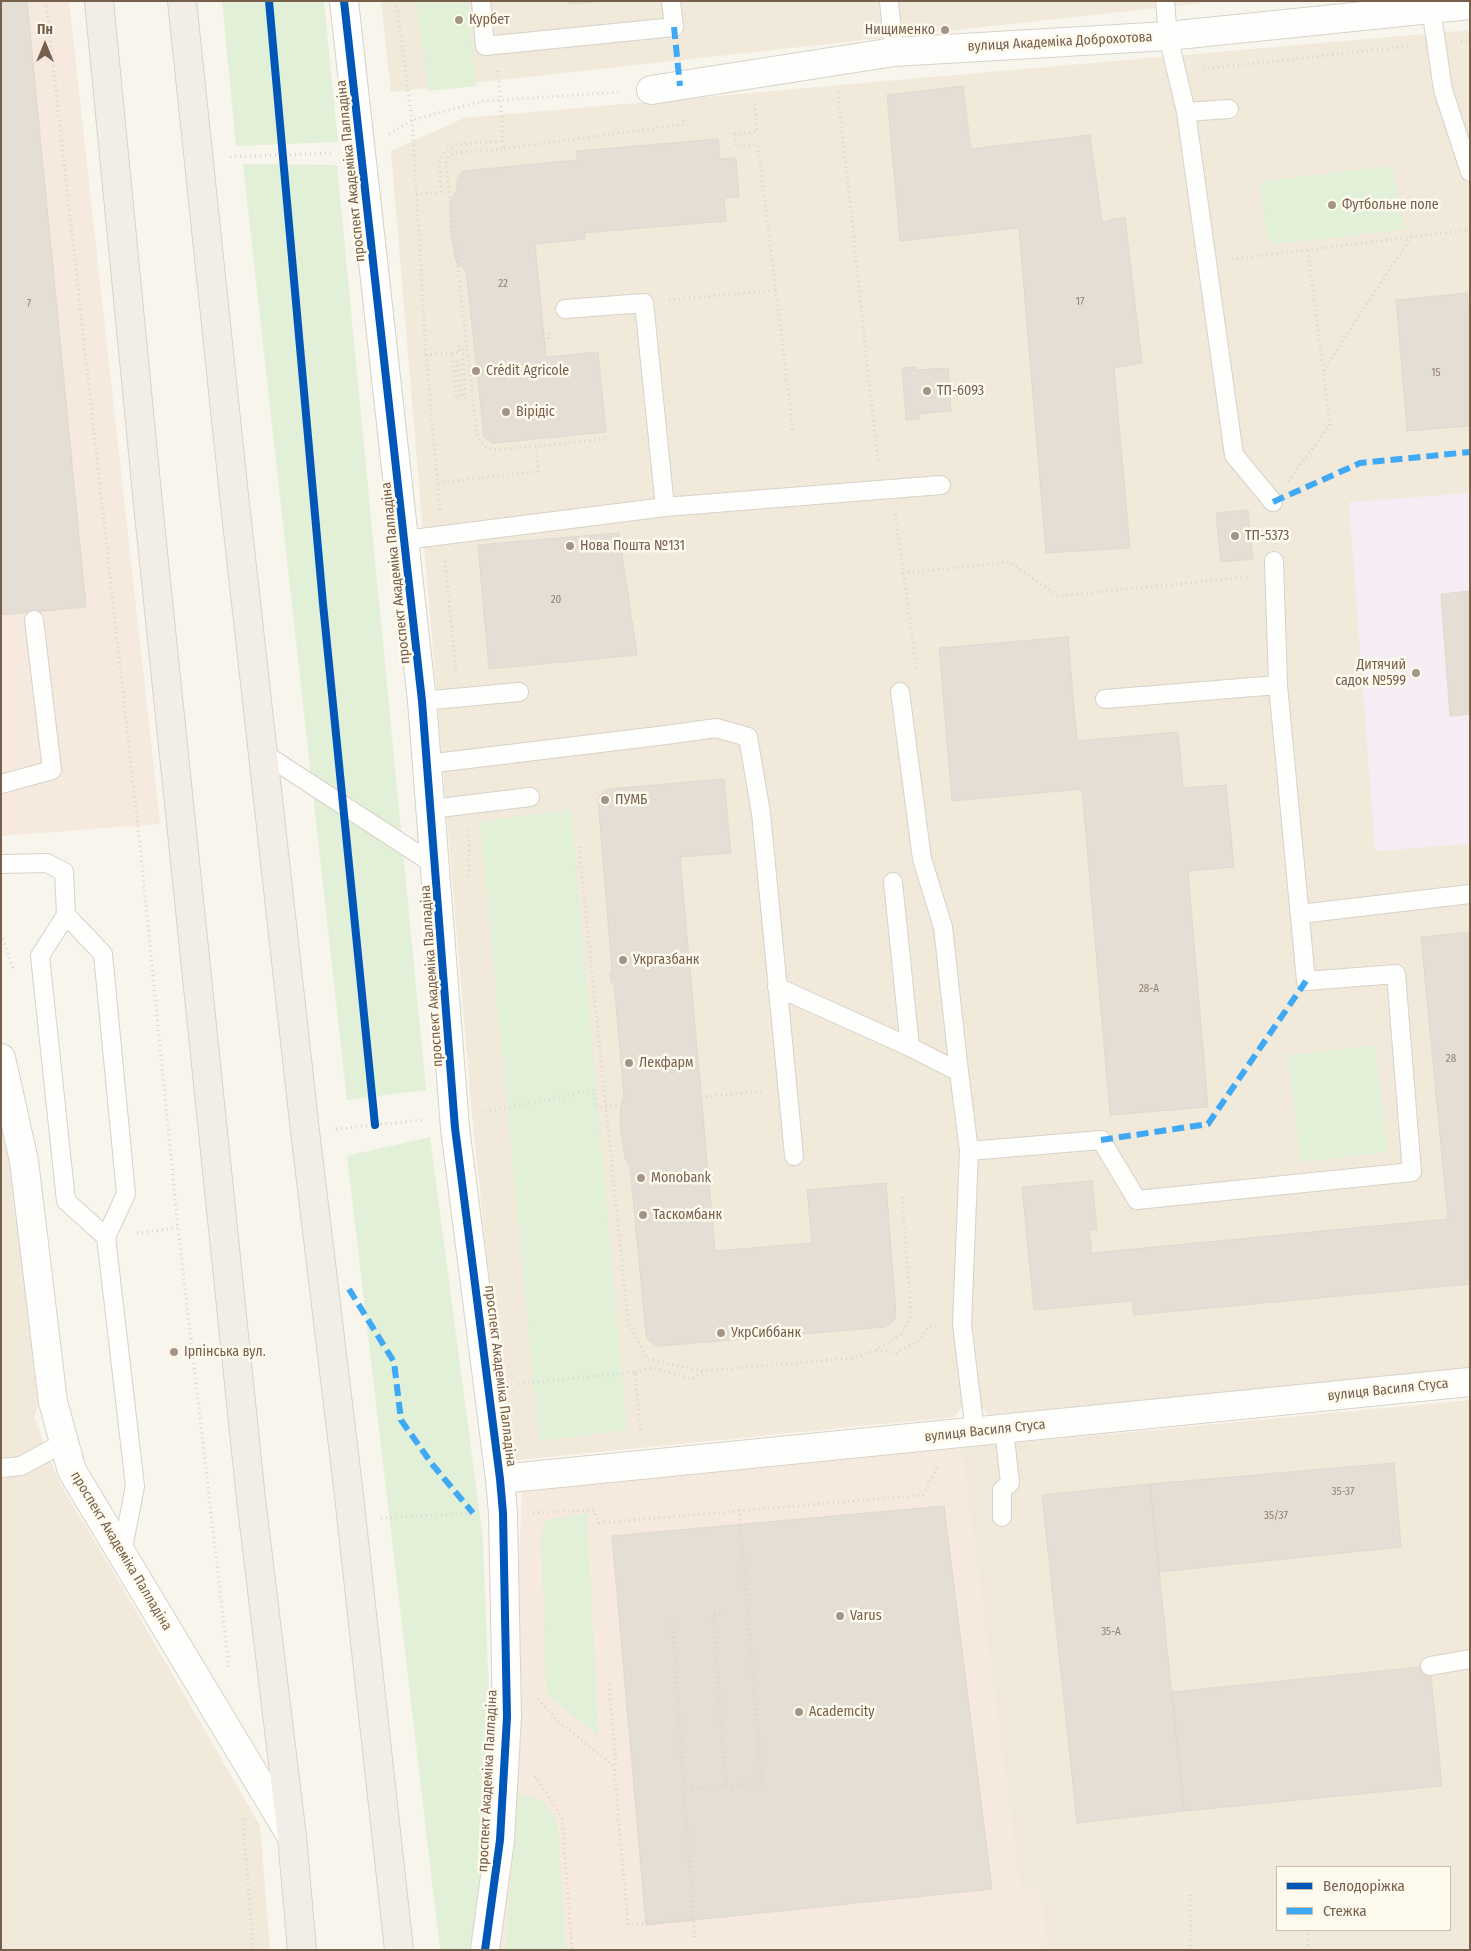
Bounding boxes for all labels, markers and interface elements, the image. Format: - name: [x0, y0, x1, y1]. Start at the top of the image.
- place label: Курбет: [469, 12, 510, 28]
- marker: Курбет: [453, 14, 465, 26]
- north arrow: [20, 20, 70, 70]
- text: Пн: [37, 21, 53, 38]
- place label: Нищименко: [865, 22, 935, 38]
- marker: Нищименко: [939, 24, 951, 36]
- street label: вулиця Академіка Доброхотова: [967, 29, 1153, 55]
- street label: проспект Академіка Палладіна: [333, 79, 369, 263]
- place label: Футбольне поле: [1342, 197, 1439, 213]
- marker: Футбольне поле: [1326, 199, 1338, 211]
- house number: 22: [498, 277, 508, 291]
- house number: 17: [1076, 295, 1084, 309]
- house number: 7: [27, 297, 31, 311]
- place label: Crédit Agricole: [486, 363, 569, 379]
- marker: Crédit Agricole: [470, 365, 482, 377]
- house number: 15: [1431, 366, 1441, 380]
- place label: ТП-6093: [937, 383, 984, 399]
- marker: ТП-6093: [921, 385, 933, 397]
- place label: Вірідіс: [516, 404, 555, 420]
- marker: Вірідіс: [500, 406, 512, 418]
- street label: проспект Академіка Палладіна: [378, 481, 414, 665]
- place label: ТП-5373: [1245, 528, 1289, 544]
- marker: ТП-5373: [1229, 530, 1241, 542]
- place label: Нова Пошта №131: [580, 538, 685, 554]
- marker: Нова Пошта №131: [564, 540, 576, 552]
- house number: 20: [551, 593, 561, 607]
- place label: Дитячий садок №599: [1335, 657, 1406, 690]
- marker: Дитячий садок №599: [1410, 667, 1422, 679]
- place label: ПУМБ: [615, 792, 647, 808]
- marker: ПУМБ: [599, 794, 611, 806]
- street label: проспект Академіка Палладіна: [417, 884, 447, 1068]
- place label: Укргазбанк: [633, 952, 699, 968]
- marker: Укргазбанк: [617, 954, 629, 966]
- house number: 28-А: [1139, 982, 1159, 996]
- house number: 28: [1446, 1052, 1456, 1066]
- place label: Лекфарм: [639, 1055, 694, 1071]
- marker: Лекфарм: [623, 1057, 635, 1069]
- place label: Monobank: [651, 1170, 711, 1186]
- marker: Monobank: [635, 1172, 647, 1184]
- place label: Таскомбанк: [653, 1207, 722, 1223]
- marker: Таскомбанк: [637, 1209, 649, 1221]
- street label: проспект Академіка Палладіна: [481, 1284, 519, 1468]
- place label: УкрСиббанк: [731, 1325, 801, 1341]
- marker: УкрСиббанк: [715, 1327, 727, 1339]
- place label: Ірпінська вул.: [184, 1344, 266, 1360]
- marker: Ірпінська вул.: [168, 1346, 180, 1358]
- street label: вулиця Василя Стуса: [1327, 1375, 1449, 1405]
- street label: вулиця Василя Стуса: [924, 1416, 1046, 1446]
- street label: проспект Академіка Палладіна: [67, 1468, 175, 1634]
- house number: 35-37: [1332, 1485, 1354, 1499]
- house number: 35/37: [1264, 1509, 1288, 1523]
- place label: Varus: [850, 1608, 882, 1624]
- marker: Varus: [834, 1610, 846, 1622]
- house number: 35-А: [1101, 1625, 1121, 1639]
- street label: проспект Академіка Палладіна: [475, 1689, 501, 1873]
- place label: Academcity: [809, 1704, 875, 1720]
- marker: Academcity: [793, 1706, 805, 1718]
- legend: [1276, 1866, 1451, 1931]
- text: Велодоріжка: [1323, 1877, 1405, 1895]
- text: Стежка: [1323, 1902, 1367, 1920]

